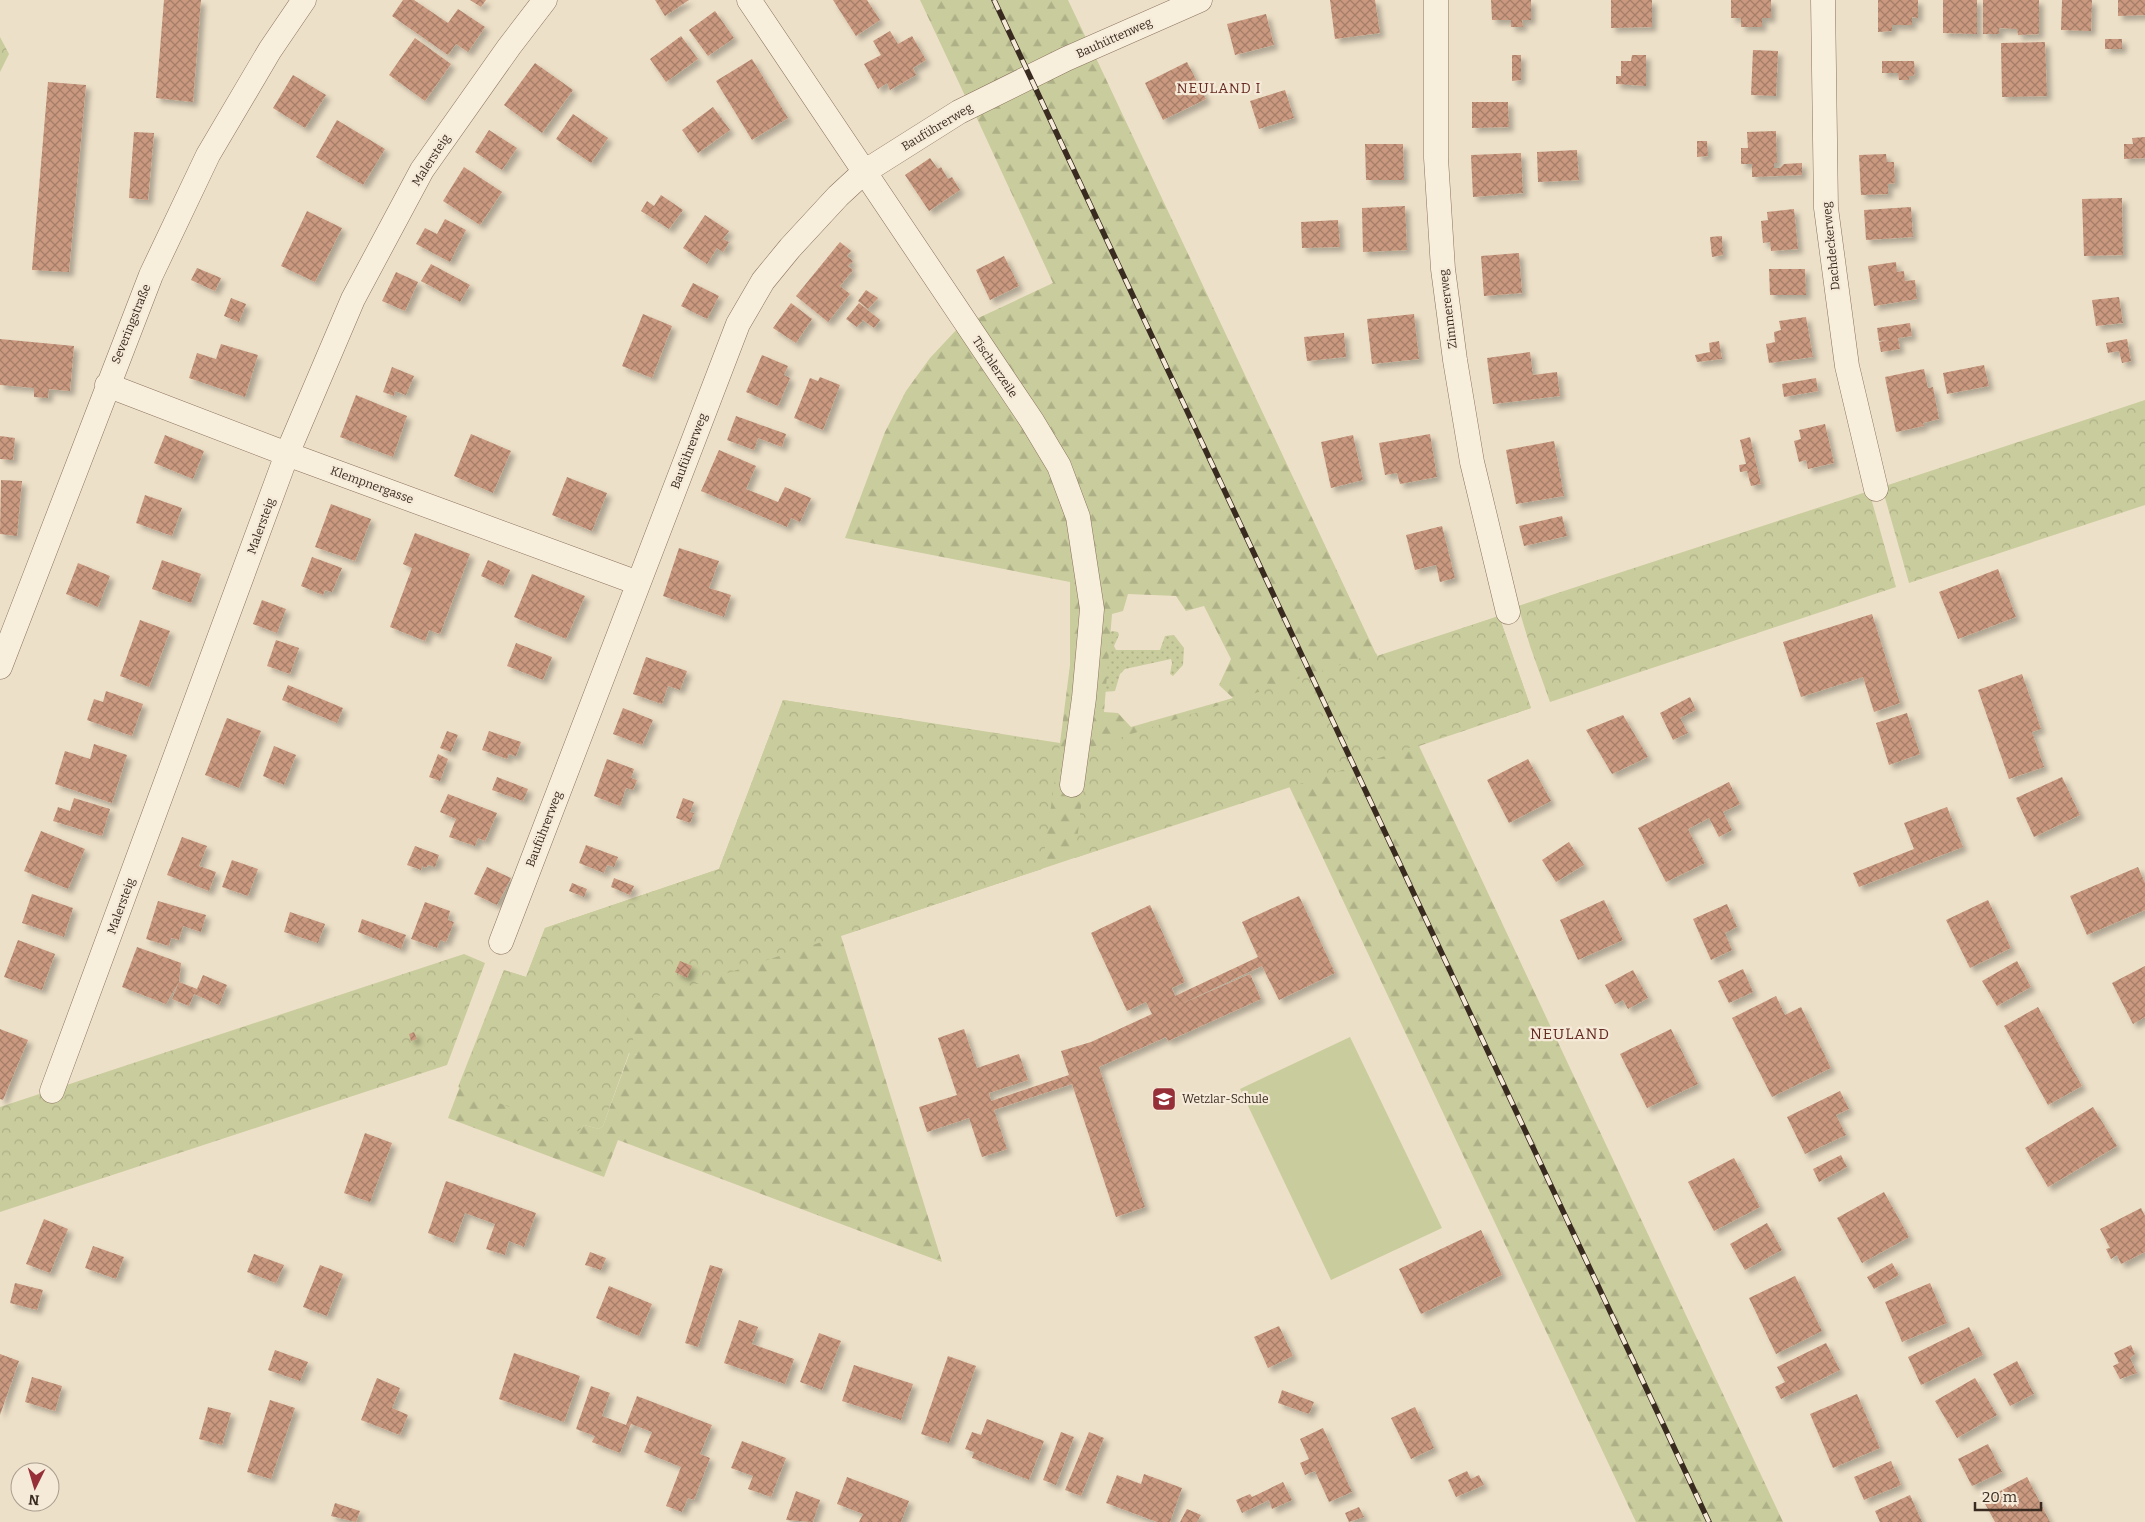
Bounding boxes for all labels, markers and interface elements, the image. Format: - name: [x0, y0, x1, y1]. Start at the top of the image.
- street label: Bauhüttenweg: [1074, 15, 1154, 61]
- district label: NEULAND I: [1176, 80, 1262, 97]
- street label: Bauführerweg: [899, 100, 975, 154]
- street label: Malersteig: [409, 131, 453, 189]
- street label: Dachdeckerweg: [1819, 201, 1843, 291]
- street label: Zimmererweg: [1436, 268, 1460, 350]
- street label: Severingstraße: [109, 282, 153, 366]
- street label: Tischlerzeile: [969, 334, 1021, 400]
- street label: Bauführerweg: [668, 411, 710, 491]
- street label: Klempnergasse: [328, 463, 416, 507]
- street label: Malersteig: [244, 496, 278, 556]
- street label: Bauführerweg: [523, 789, 565, 869]
- street label: Malersteig: [104, 876, 138, 936]
- district label: NEULAND: [1530, 1025, 1610, 1043]
- school or university icon: Wetzlar-Schule: [1151, 1086, 1177, 1112]
- place label: Wetzlar-Schule: [1182, 1092, 1269, 1106]
- north arrow: [10, 1462, 60, 1512]
- scale bar: [1975, 1480, 2041, 1512]
- text: 20 m: [1982, 1488, 2018, 1506]
- text: N: [28, 1490, 40, 1508]

